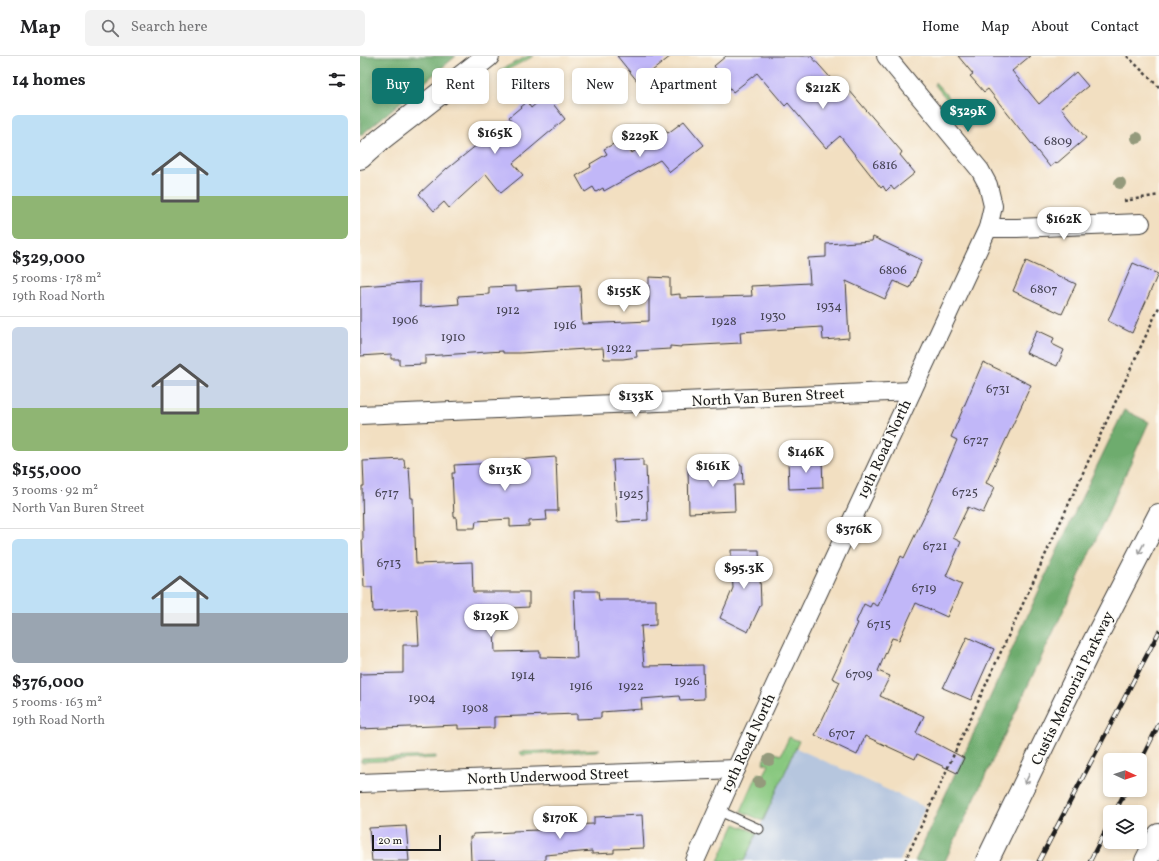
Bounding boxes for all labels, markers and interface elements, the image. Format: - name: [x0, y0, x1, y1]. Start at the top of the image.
- search box: [85, 10, 365, 46]
- text: Map: [20, 15, 61, 41]
- icon: search: [99, 17, 121, 39]
- text: Search here: [131, 17, 208, 38]
- text: Home: [922, 18, 959, 37]
- text: Map: [981, 18, 1009, 37]
- text: About: [1031, 18, 1069, 37]
- text: Contact: [1091, 18, 1139, 37]
- chip: Buy: [372, 68, 424, 104]
- chip: Rent: [432, 68, 489, 104]
- chip: Filters: [497, 68, 564, 104]
- chip: New: [572, 68, 628, 104]
- chip: Apartment: [636, 68, 731, 104]
- text: 14 homes: [12, 69, 86, 92]
- icon: filters: [326, 69, 348, 91]
- pin: $212K: [795, 76, 851, 110]
- text: $212K: [805, 80, 841, 98]
- pin: $329K: [940, 99, 996, 133]
- text: $329K: [949, 103, 987, 121]
- pin: $165K: [467, 121, 523, 155]
- pin: $229K: [612, 124, 668, 158]
- text: $165K: [477, 125, 513, 143]
- text: $229K: [621, 128, 659, 146]
- house number: 6809: [1044, 133, 1072, 151]
- icon: home: [144, 141, 216, 213]
- house number: 6816: [873, 157, 898, 175]
- pin: $162K: [1036, 207, 1092, 241]
- text: $162K: [1046, 211, 1082, 229]
- text: $329,000: [12, 247, 85, 270]
- house number: 6806: [879, 262, 907, 280]
- text: 5 rooms · 178 m²: [12, 270, 101, 288]
- pin: $155K: [596, 279, 652, 313]
- house number: 6807: [1030, 281, 1058, 299]
- text: $155K: [607, 283, 641, 301]
- text: 19th Road North: [12, 288, 105, 306]
- house number: 1934: [816, 298, 842, 316]
- house number: 1912: [496, 302, 520, 320]
- house number: 1930: [760, 308, 786, 326]
- house number: 1906: [392, 312, 419, 330]
- house number: 1928: [711, 313, 737, 331]
- house number: 1916: [553, 317, 577, 335]
- house number: 1910: [441, 329, 466, 347]
- house number: 1922: [606, 340, 632, 358]
- icon: home: [144, 353, 216, 425]
- house number: 6731: [986, 381, 1010, 399]
- pin: $133K: [608, 384, 664, 418]
- street label: North Van Buren Street: [691, 384, 845, 413]
- text: $133K: [618, 388, 654, 406]
- street label: 19th Road North: [853, 397, 918, 503]
- house number: 6727: [963, 432, 989, 450]
- pin: $146K: [778, 440, 834, 474]
- text: $146K: [788, 444, 824, 462]
- pin: $161K: [685, 454, 741, 488]
- pin: $113K: [477, 458, 533, 492]
- text: $161K: [696, 458, 730, 476]
- text: $155,000: [12, 459, 81, 482]
- text: $113K: [488, 462, 522, 480]
- text: 3 rooms · 92 m²: [12, 482, 98, 500]
- house number: 6725: [952, 484, 978, 502]
- house number: 6717: [375, 485, 399, 503]
- house number: 1925: [618, 486, 644, 504]
- text: North Van Buren Street: [12, 500, 145, 518]
- pin: $376K: [826, 517, 882, 551]
- text: $376K: [836, 521, 872, 539]
- house number: 6721: [923, 538, 947, 556]
- one-way arrow: [1137, 543, 1144, 555]
- house number: 6713: [377, 555, 402, 573]
- pin: $95.3K: [711, 556, 777, 590]
- text: $95.3K: [724, 560, 764, 578]
- icon: home: [144, 565, 216, 637]
- house number: 6719: [912, 580, 937, 598]
- pin: $129K: [463, 604, 519, 638]
- text: $129K: [473, 608, 509, 626]
- street label: Custis Memorial Parkway: [1027, 608, 1120, 769]
- house number: 6715: [867, 616, 891, 634]
- house number: 6709: [845, 666, 873, 684]
- house number: 1914: [511, 667, 536, 685]
- text: $376,000: [12, 671, 84, 694]
- house number: 1926: [674, 673, 700, 691]
- house number: 1916: [569, 678, 593, 696]
- house number: 1922: [618, 678, 644, 696]
- house number: 1904: [408, 690, 436, 708]
- street label: 19th Road North: [717, 691, 782, 797]
- text: 5 rooms · 163 m²: [12, 694, 102, 712]
- house number: 1908: [462, 700, 488, 718]
- text: 19th Road North: [12, 712, 105, 730]
- house number: 6707: [829, 725, 855, 743]
- north arrow: [1103, 753, 1147, 797]
- map controls: [1103, 753, 1147, 849]
- street label: North Underwood Street: [467, 764, 629, 791]
- one-way arrow: [1023, 772, 1030, 784]
- button: layers: [1103, 805, 1147, 849]
- pin: $170K: [532, 806, 588, 840]
- text: $170K: [542, 810, 578, 828]
- scale bar: [372, 833, 441, 852]
- text: 20 m: [378, 834, 402, 849]

